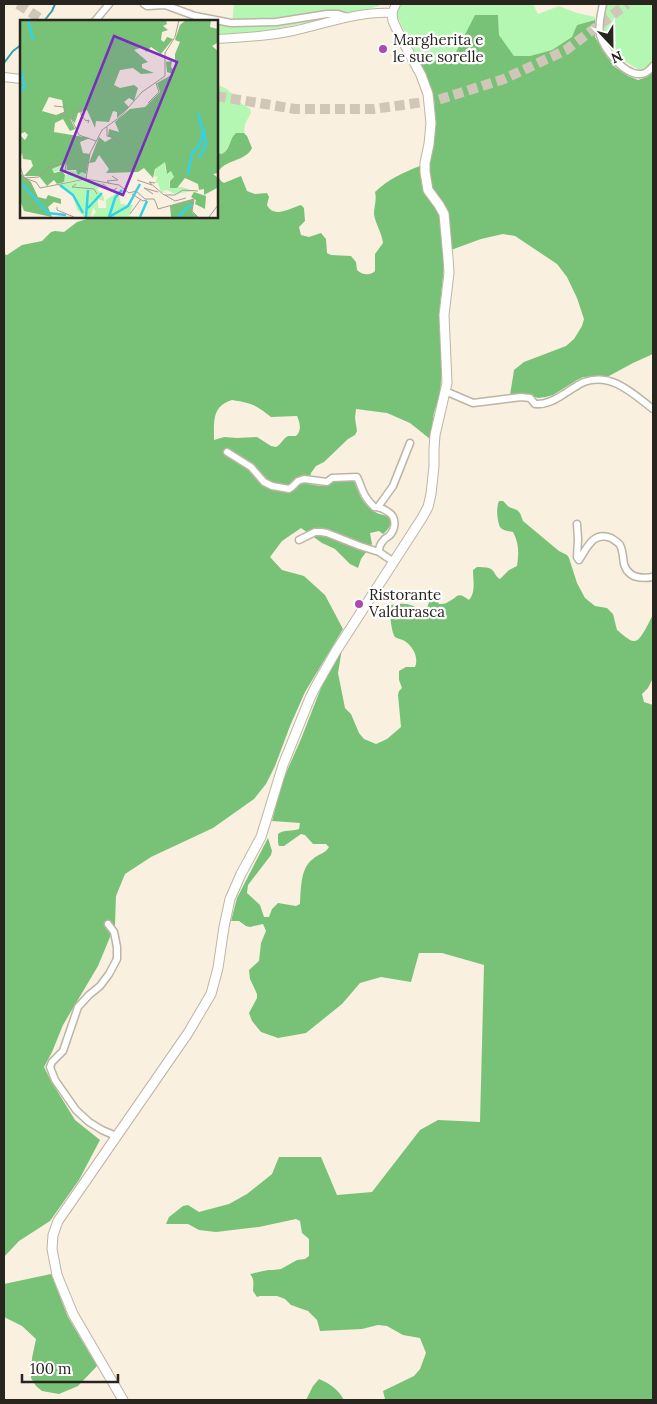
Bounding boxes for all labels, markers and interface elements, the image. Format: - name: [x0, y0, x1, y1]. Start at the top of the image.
- inset map: [20, 20, 218, 218]
- north arrow: [587, 20, 637, 70]
- place label: Margherita e le sue sorelle: [393, 30, 484, 66]
- marker: Margherita e le sue sorelle: [377, 43, 389, 55]
- text: N: [608, 47, 625, 67]
- place label: Ristorante Valdurasca: [368, 585, 445, 621]
- marker: Ristorante Valdurasca: [353, 598, 365, 610]
- scale bar: [22, 1352, 119, 1384]
- text: 100 m: [30, 1359, 71, 1378]

